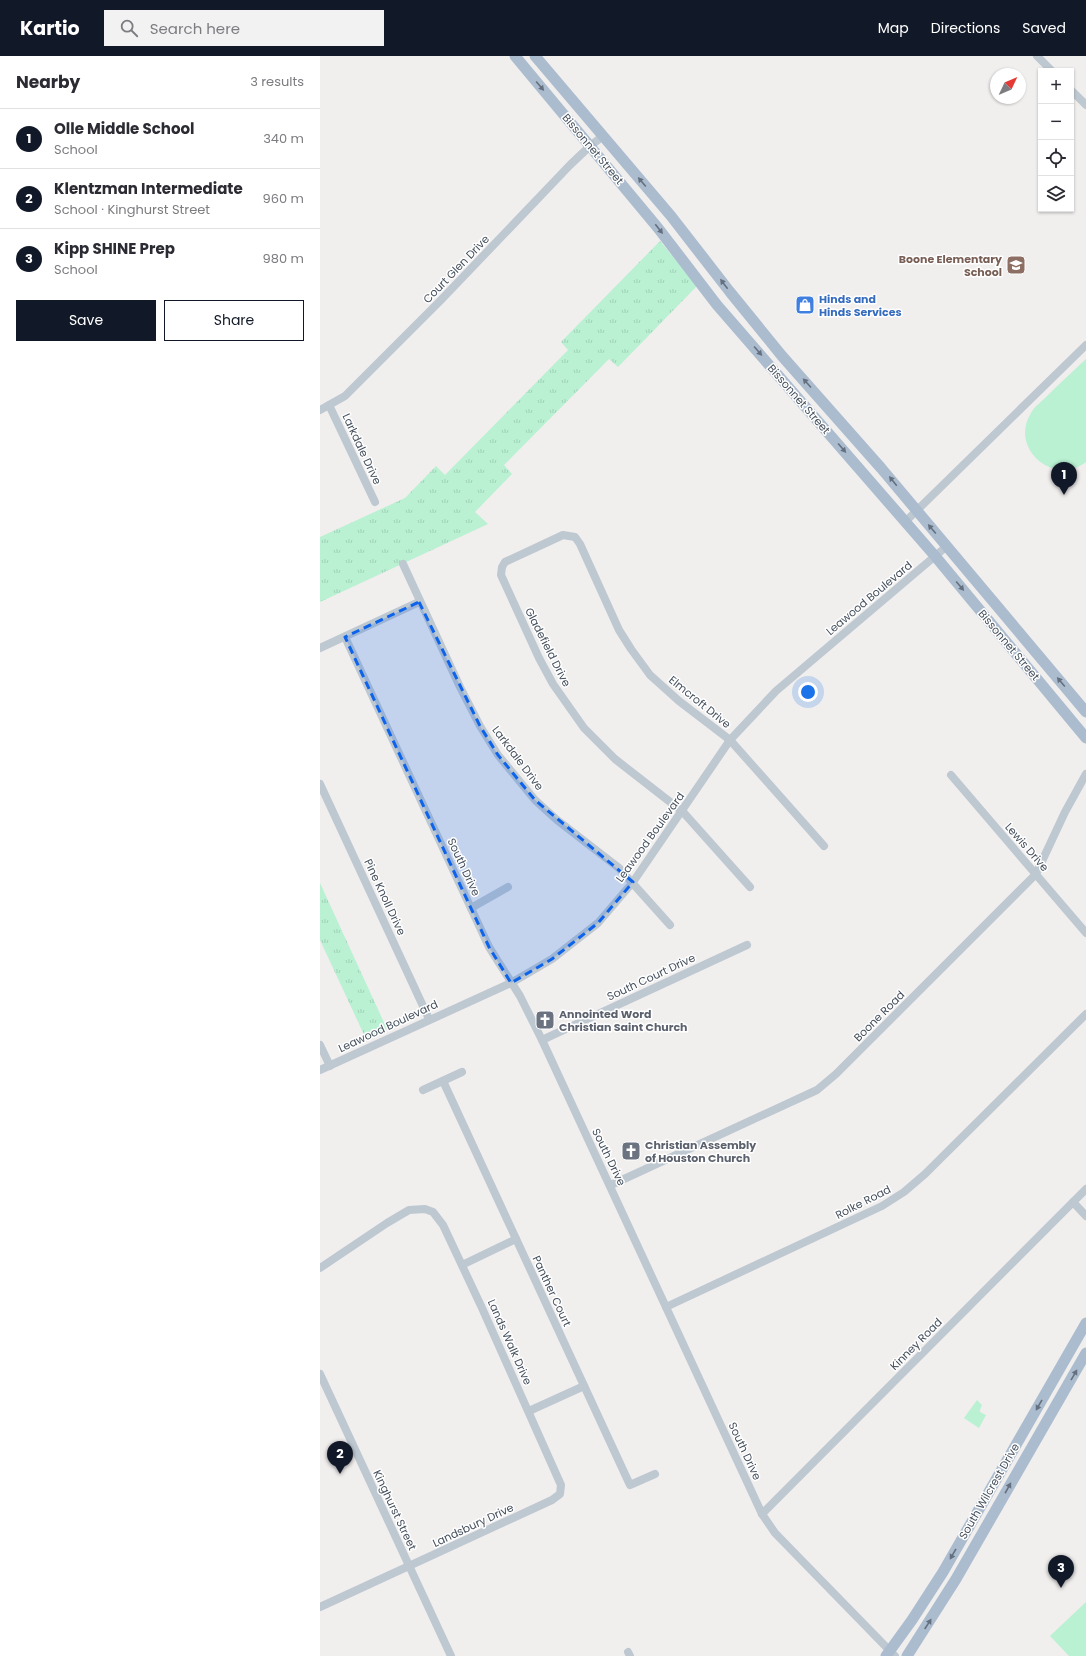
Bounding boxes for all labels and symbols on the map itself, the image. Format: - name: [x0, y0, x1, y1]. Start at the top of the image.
- north arrow: [990, 68, 1026, 104]
- one-way arrow: [536, 81, 545, 91]
- street label: Bissonnet Street: [559, 110, 627, 188]
- one-way arrow: [638, 177, 647, 188]
- one-way arrow: [655, 224, 663, 235]
- street label: Court Glen Drive: [419, 231, 493, 307]
- place label: Boone Elementary School: [899, 251, 1002, 280]
- school or university icon: Boone Elementary School: [1005, 254, 1027, 276]
- one-way arrow: [719, 278, 728, 289]
- place label: Hinds and Hinds Services: [819, 291, 902, 320]
- shop icon: Hinds and Hinds Services: [794, 294, 816, 316]
- one-way arrow: [753, 346, 762, 356]
- street label: Bissonnet Street: [764, 361, 834, 437]
- one-way arrow: [803, 379, 812, 388]
- street label: Larkdale Drive: [339, 411, 386, 487]
- one-way arrow: [838, 443, 847, 454]
- pin: 1: [1051, 462, 1077, 495]
- one-way arrow: [888, 476, 897, 487]
- one-way arrow: [927, 524, 936, 534]
- street label: Leawood Boulevard: [822, 557, 916, 639]
- one-way arrow: [955, 581, 964, 592]
- street label: Gladefield Drive: [521, 605, 575, 689]
- street label: Bissonnet Street: [975, 606, 1043, 684]
- street label: Elmcroft Drive: [666, 672, 735, 732]
- one-way arrow: [1056, 677, 1065, 687]
- your location: [798, 682, 818, 702]
- street label: Larkdale Drive: [488, 722, 548, 794]
- street label: Leawood Boulevard: [612, 789, 688, 885]
- street label: Lewis Drive: [1001, 819, 1053, 875]
- street label: South Drive: [444, 835, 484, 899]
- street label: Pine Knoll Drive: [360, 856, 410, 938]
- street label: South Court Drive: [604, 949, 698, 1004]
- street label: Boone Road: [850, 987, 908, 1045]
- street label: Leawood Boulevard: [336, 996, 440, 1056]
- place label: Annointed Word Christian Saint Church: [559, 1006, 688, 1035]
- church icon: Annointed Word Christian Saint Church: [534, 1009, 556, 1031]
- street label: South Drive: [588, 1126, 630, 1189]
- place label: Christian Assembly of Houston Church: [645, 1137, 756, 1166]
- church icon: Christian Assembly of Houston Church: [620, 1140, 642, 1162]
- street label: Rolke Road: [832, 1181, 894, 1223]
- street label: Panther Court: [529, 1253, 575, 1329]
- street label: Lands Walk Drive: [484, 1297, 536, 1388]
- street label: Kinney Road: [886, 1314, 946, 1374]
- one-way arrow: [1070, 1369, 1077, 1381]
- one-way arrow: [1035, 1399, 1042, 1411]
- street label: South Drive: [725, 1419, 765, 1483]
- street label: South Wilcrest Drive: [955, 1440, 1023, 1542]
- pin: 2: [327, 1441, 353, 1474]
- street label: Kinghurst Street: [369, 1467, 421, 1553]
- one-way arrow: [1005, 1482, 1012, 1493]
- street label: Landsbury Drive: [430, 1499, 516, 1551]
- one-way arrow: [949, 1548, 956, 1560]
- pin: 3: [1048, 1555, 1074, 1588]
- one-way arrow: [925, 1618, 932, 1630]

